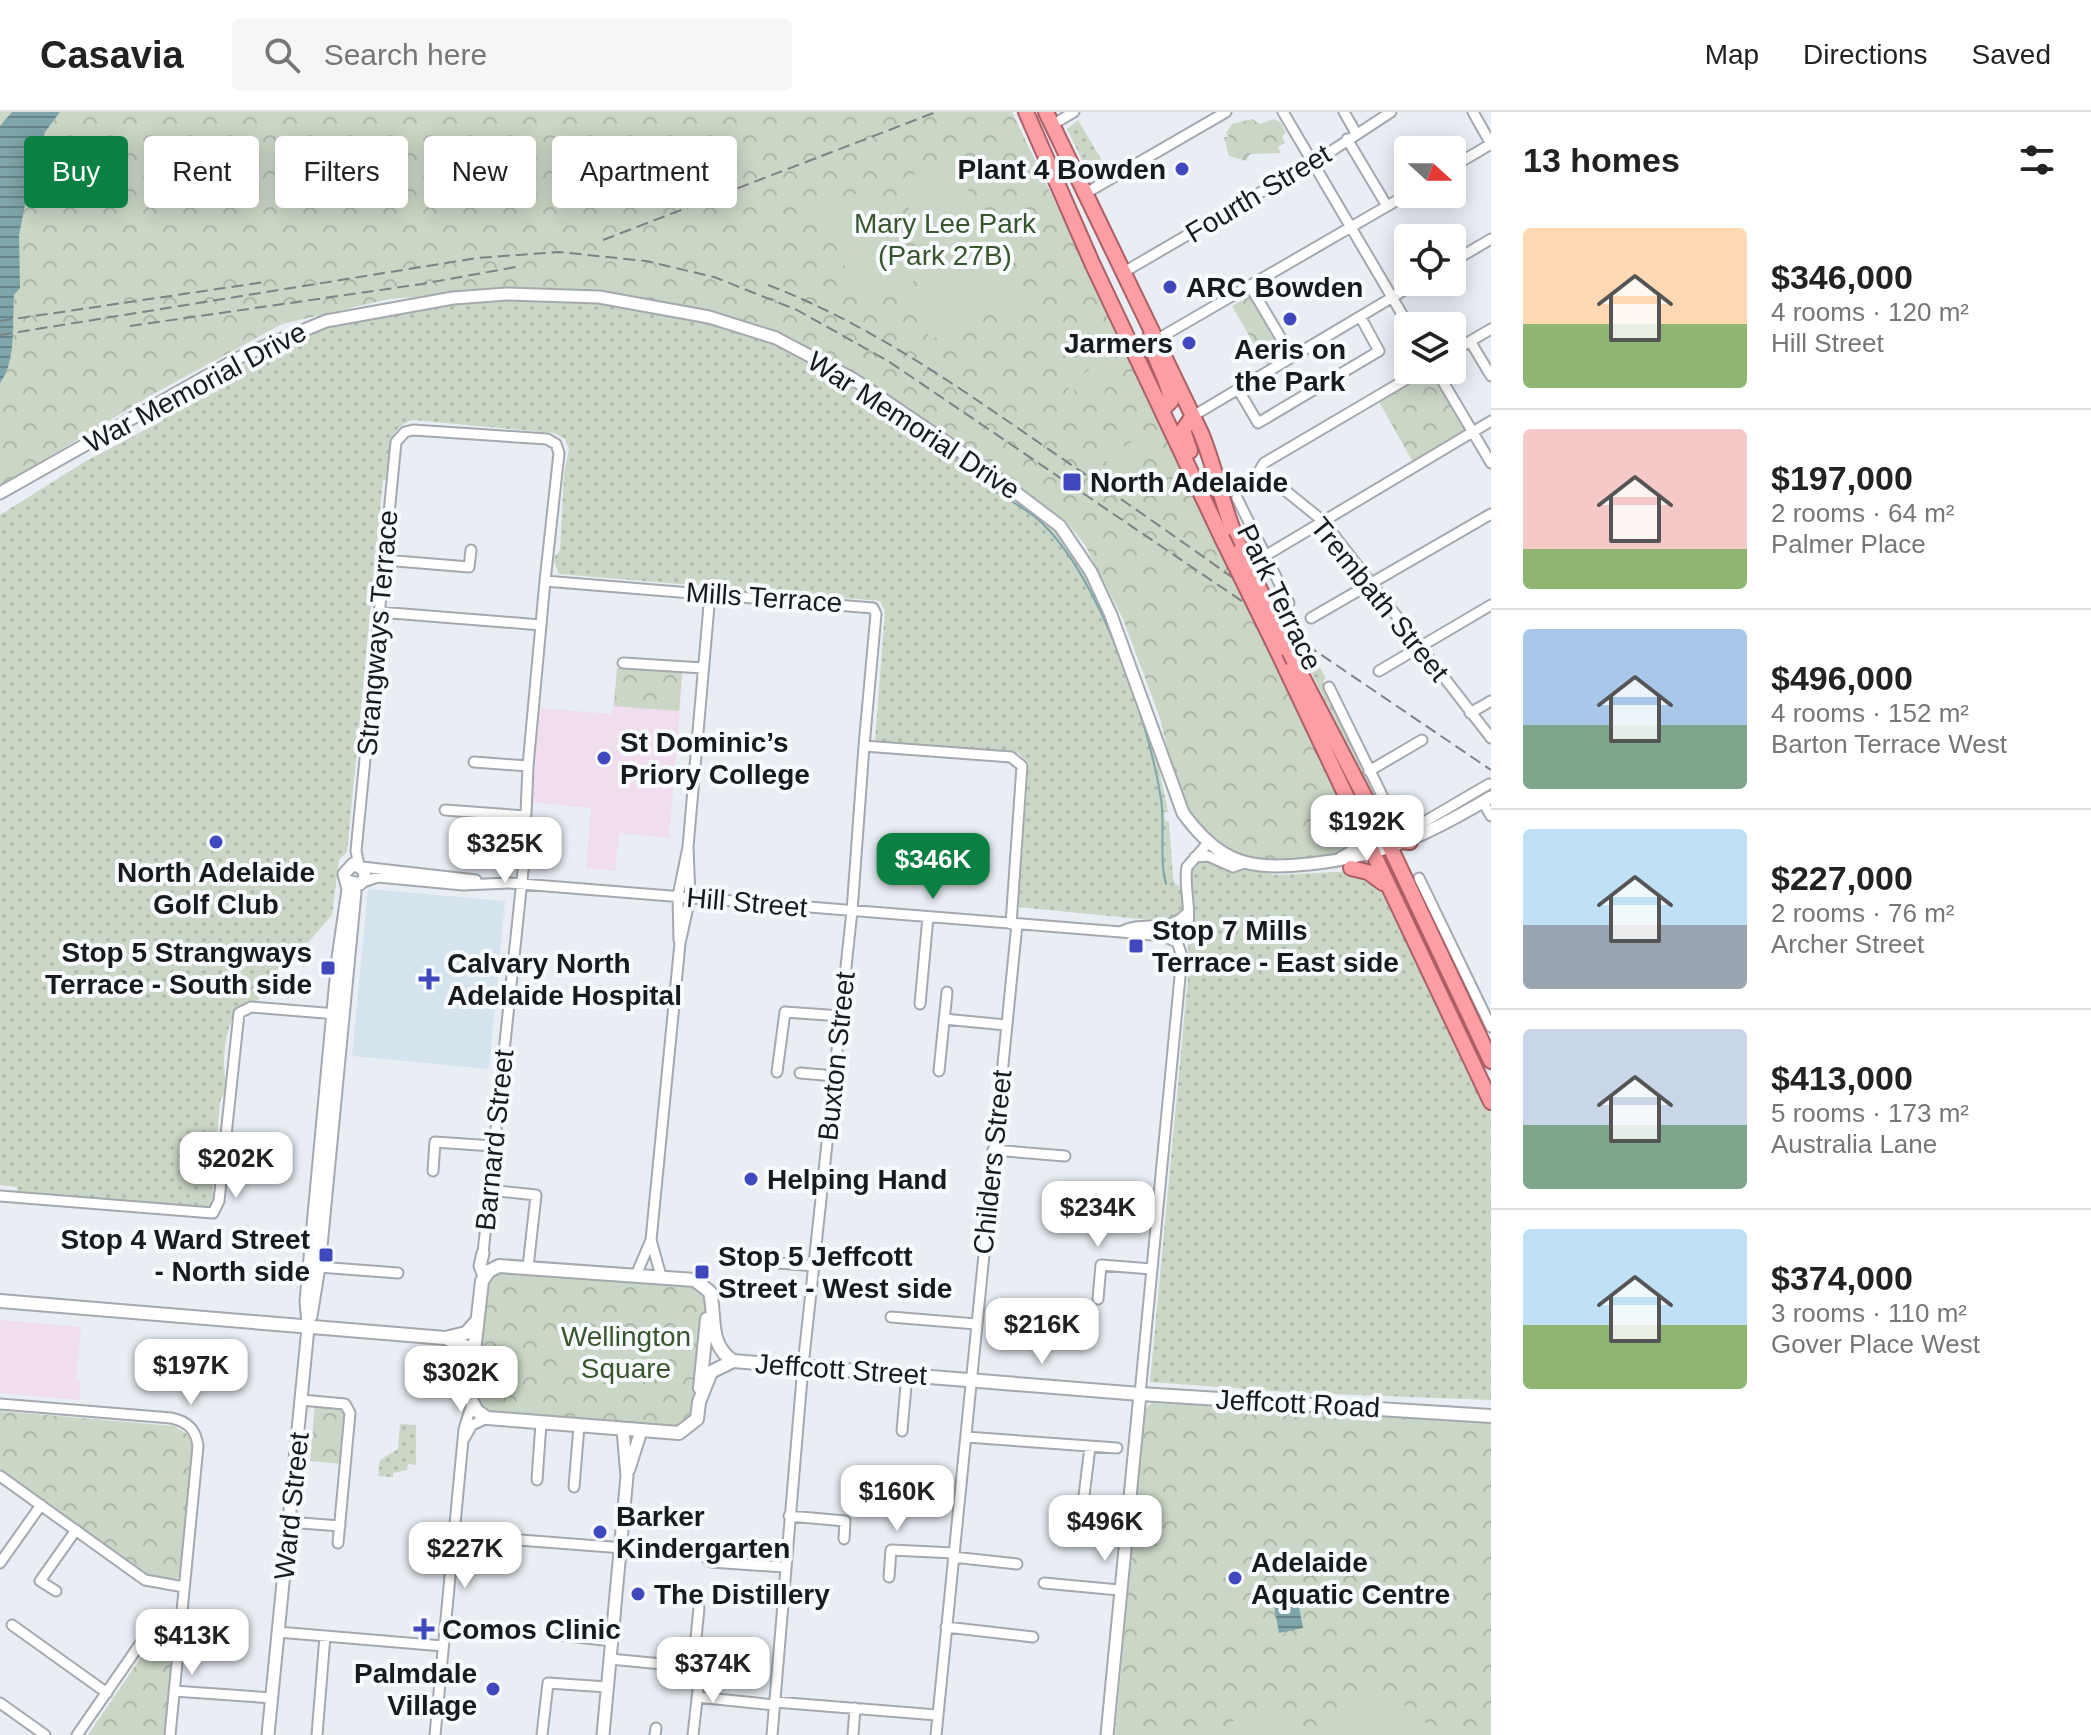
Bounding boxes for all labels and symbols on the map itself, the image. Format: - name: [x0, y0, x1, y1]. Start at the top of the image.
- north arrow: [1394, 136, 1466, 208]
- street label: Fourth Street: [1180, 138, 1336, 249]
- place label: Plant 4 Bowden: [958, 154, 1166, 185]
- marker: Plant 4 Bowden: [1173, 160, 1191, 178]
- park label: Mary Lee Park (Park 27B): [854, 208, 1037, 271]
- place label: ARC Bowden: [1186, 272, 1363, 303]
- marker: ARC Bowden: [1161, 278, 1179, 296]
- marker: Aeris on the Park: [1281, 310, 1299, 328]
- street label: War Memorial Drive: [79, 316, 311, 459]
- place label: Jarmers: [1064, 328, 1173, 359]
- marker: Jarmers: [1180, 334, 1198, 352]
- place label: Aeris on the Park: [1234, 334, 1346, 397]
- street label: War Memorial Drive: [802, 345, 1025, 505]
- place label: North Adelaide: [1090, 467, 1288, 498]
- marker: North Adelaide: [1061, 471, 1083, 493]
- street label: Strangways Terrace: [351, 509, 404, 757]
- street label: Trembath Street: [1304, 511, 1455, 687]
- street label: Park Terrace: [1231, 519, 1328, 675]
- street label: Mills Terrace: [685, 577, 843, 618]
- place label: St Dominic’s Priory College: [620, 727, 810, 790]
- marker: St Dominic’s Priory College: [595, 749, 613, 767]
- pin: $192K: [1311, 795, 1423, 863]
- pin: $325K: [449, 817, 561, 885]
- marker: North Adelaide Golf Club: [207, 833, 225, 851]
- pin: $346K: [877, 833, 989, 901]
- place label: North Adelaide Golf Club: [117, 857, 315, 920]
- street label: Hill Street: [685, 882, 809, 923]
- place label: Stop 7 Mills Terrace - East side: [1152, 915, 1399, 978]
- place label: Stop 5 Strangways Terrace - South side: [45, 937, 312, 1000]
- marker: Stop 7 Mills Terrace - East side: [1127, 937, 1145, 955]
- place label: Calvary North Adelaide Hospital: [447, 948, 682, 1011]
- marker: Stop 5 Strangways Terrace - South side: [319, 959, 337, 977]
- marker: Calvary North Adelaide Hospital: [418, 968, 440, 990]
- street label: Buxton Street: [812, 970, 861, 1142]
- street label: Barnard Street: [470, 1048, 519, 1232]
- street label: Childers Street: [967, 1068, 1018, 1256]
- pin: $202K: [180, 1132, 292, 1200]
- place label: Helping Hand: [767, 1164, 947, 1195]
- marker: Helping Hand: [742, 1170, 760, 1188]
- pin: $234K: [1042, 1181, 1154, 1249]
- place label: Stop 4 Ward Street - North side: [61, 1224, 310, 1287]
- place label: Stop 5 Jeffcott Street - West side: [718, 1241, 952, 1304]
- marker: Stop 4 Ward Street - North side: [317, 1246, 335, 1264]
- marker: Stop 5 Jeffcott Street - West side: [693, 1263, 711, 1281]
- pin: $216K: [986, 1298, 1098, 1366]
- park label: Wellington Square: [561, 1321, 691, 1384]
- pin: $197K: [135, 1339, 247, 1407]
- pin: $302K: [405, 1346, 517, 1414]
- street label: Jeffcott Street: [754, 1348, 928, 1391]
- street label: Jeffcott Road: [1215, 1384, 1381, 1423]
- street label: Ward Street: [268, 1430, 315, 1581]
- pin: $160K: [841, 1465, 953, 1533]
- pin: $496K: [1049, 1495, 1161, 1563]
- place label: Barker Kindergarten: [616, 1501, 790, 1564]
- pin: $227K: [409, 1522, 521, 1590]
- marker: Barker Kindergarten: [591, 1523, 609, 1541]
- place label: Adelaide Aquatic Centre: [1251, 1547, 1450, 1610]
- marker: Adelaide Aquatic Centre: [1226, 1569, 1244, 1587]
- place label: The Distillery: [654, 1579, 830, 1610]
- marker: The Distillery: [629, 1585, 647, 1603]
- pin: $413K: [136, 1609, 248, 1677]
- place label: Comos Clinic: [442, 1614, 621, 1645]
- marker: Comos Clinic: [413, 1618, 435, 1640]
- pin: $374K: [657, 1637, 769, 1705]
- place label: Palmdale Village: [354, 1658, 477, 1721]
- marker: Palmdale Village: [484, 1680, 502, 1698]

